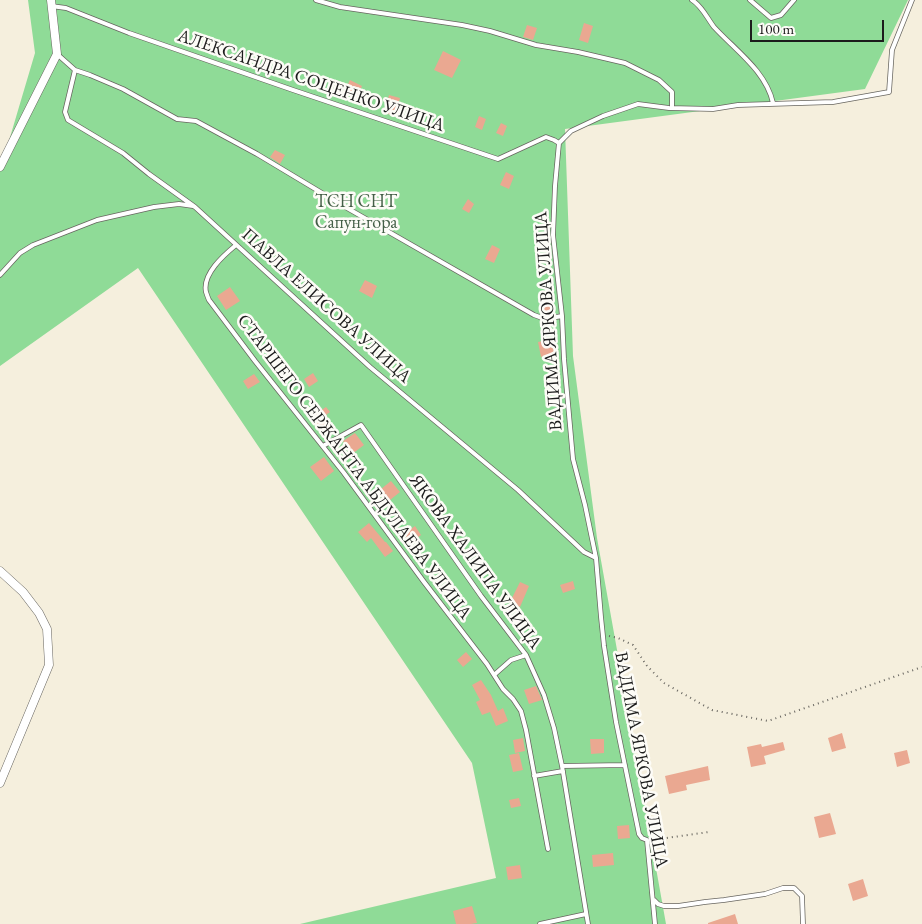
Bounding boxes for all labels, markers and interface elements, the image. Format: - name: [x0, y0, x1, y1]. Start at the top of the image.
- scale bar: [752, 10, 886, 42]
- text: 100 m: [758, 19, 794, 38]
- street label: АЛЕКСАНДРА СОЦЕНКО УЛИЦА: [175, 25, 447, 137]
- park label: ТСН СНТ Сапун-гора: [315, 191, 397, 233]
- street label: ВАДИМА ЯРКОВА УЛИЦА: [531, 211, 567, 431]
- street label: ПАВЛА ЕЛИСОВА УЛИЦА: [237, 224, 415, 388]
- street label: СТАРШЕГО СЕРЖАНТА АБДУЛАЕВА УЛИЦА: [232, 310, 476, 624]
- street label: ЯКОВА ХАЛИПА УЛИЦА: [404, 470, 546, 654]
- street label: ВАДИМА ЯРКОВА УЛИЦА: [609, 650, 673, 870]

